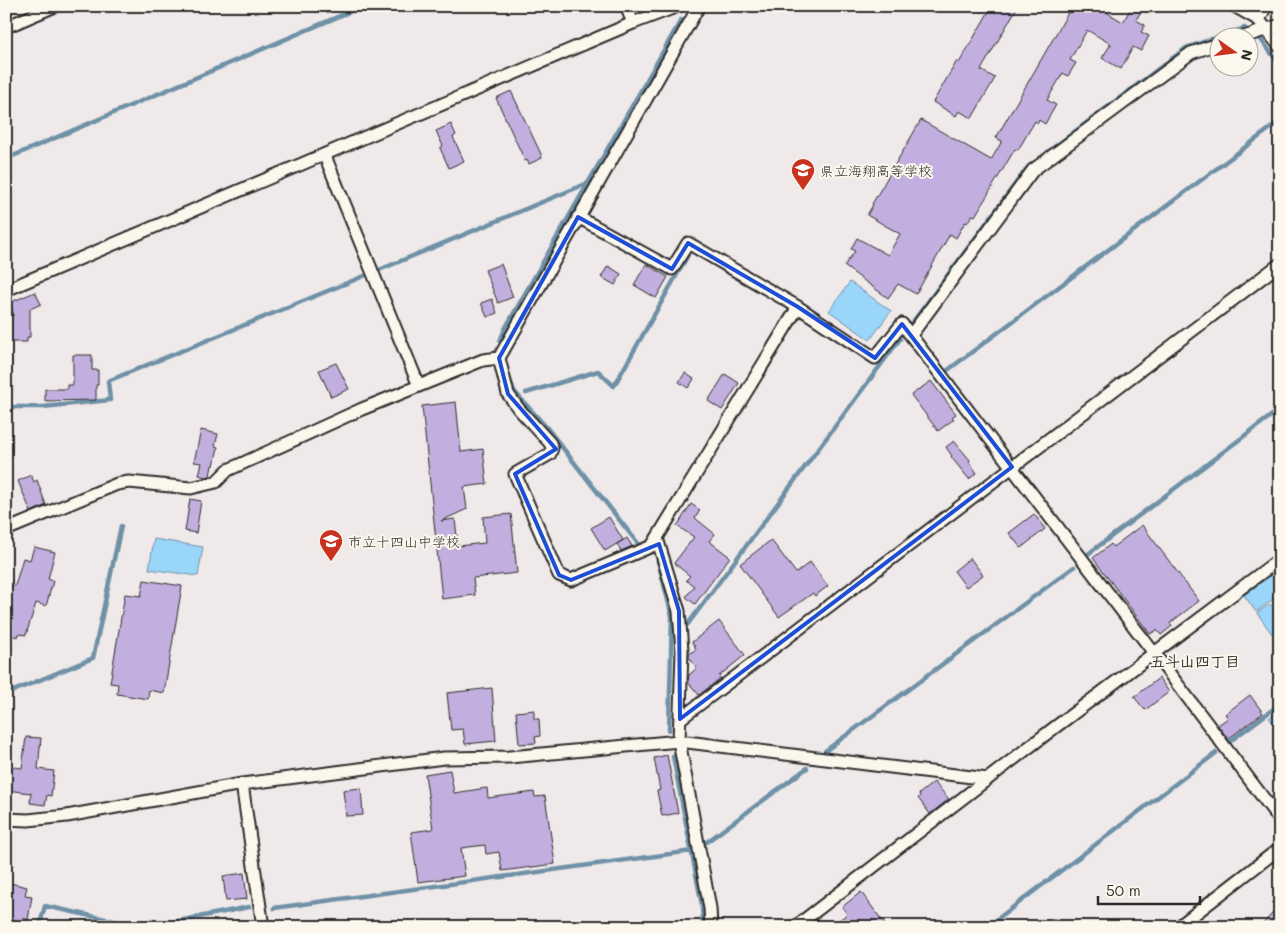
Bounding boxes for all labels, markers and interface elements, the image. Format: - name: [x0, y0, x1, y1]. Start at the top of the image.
- north arrow: [1208, 28, 1258, 78]
- text: N: [1237, 48, 1258, 63]
- school or university icon: 県立海翔高等学校: [790, 157, 816, 191]
- place label: 県立海翔高等学校: [820, 161, 932, 180]
- school or university icon: 市立十四山中学校: [318, 528, 344, 562]
- place label: 市立十四山中学校: [348, 532, 460, 551]
- district label: 五斗山四丁目: [1150, 651, 1240, 671]
- scale bar: [1098, 873, 1201, 905]
- text: 50 m: [1106, 880, 1141, 900]

